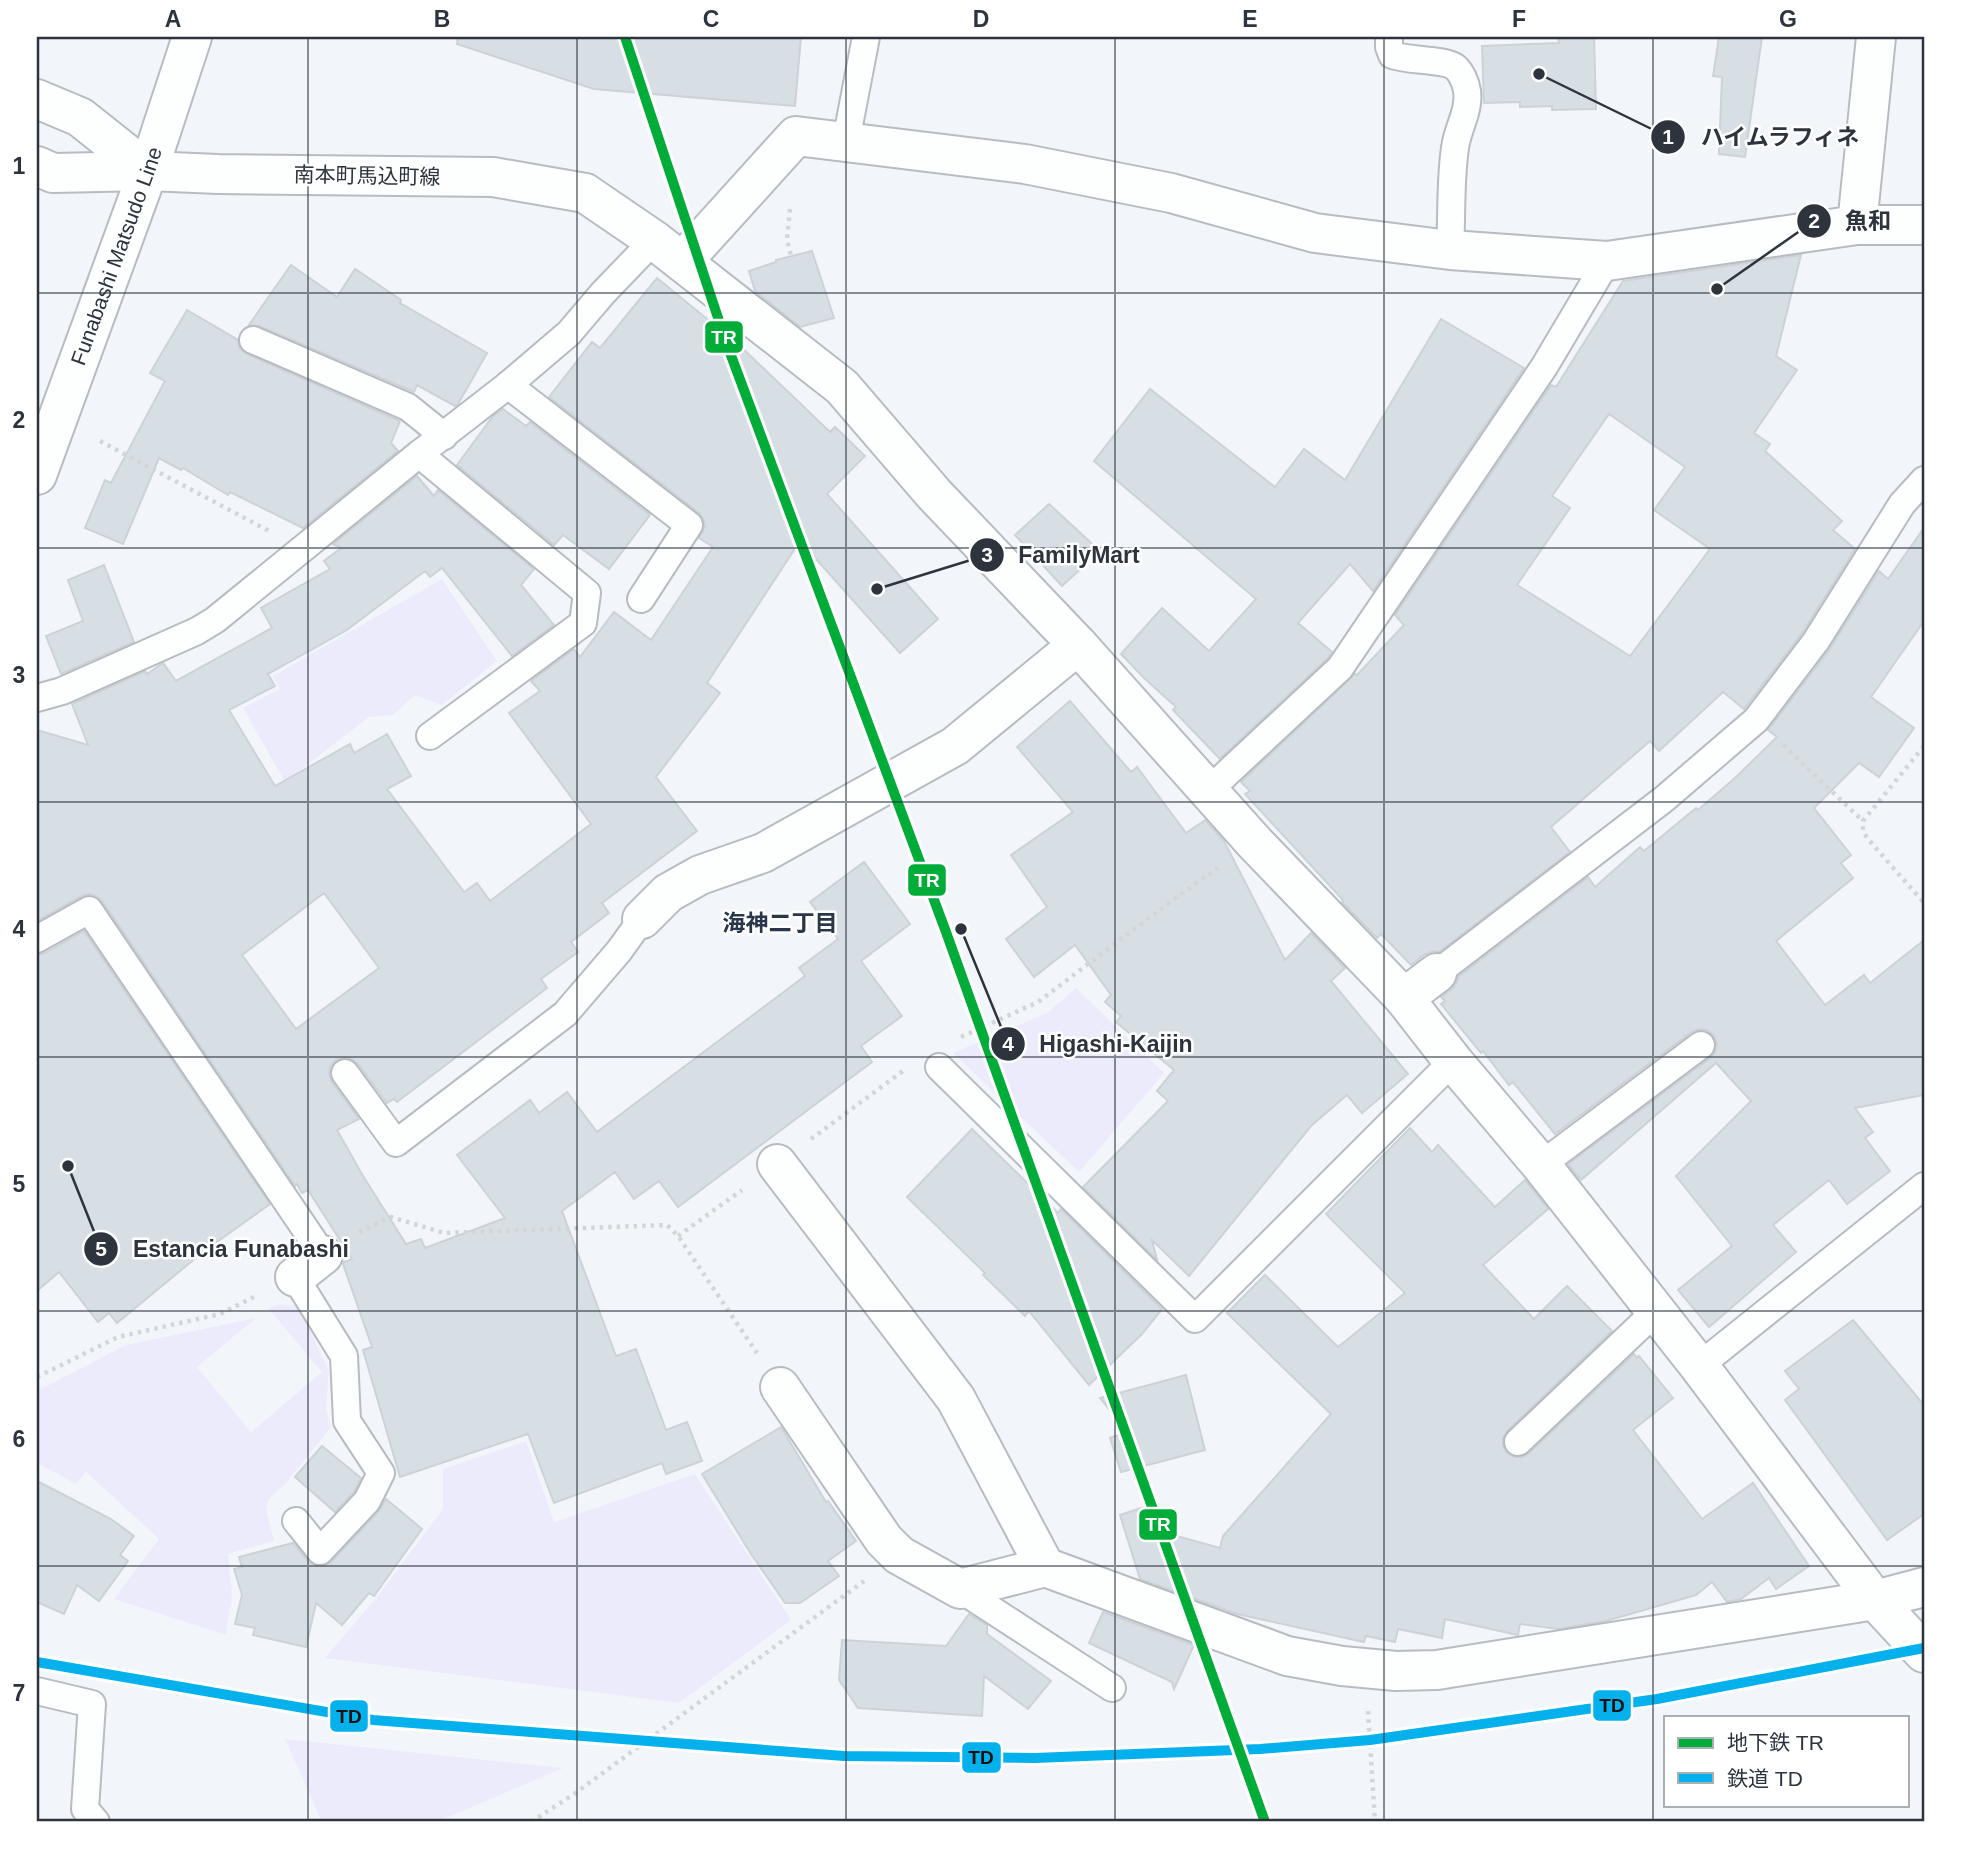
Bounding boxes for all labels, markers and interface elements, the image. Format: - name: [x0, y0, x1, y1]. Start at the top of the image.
- text: A: [165, 6, 181, 32]
- text: B: [434, 6, 450, 32]
- text: C: [703, 6, 719, 32]
- text: D: [973, 6, 989, 32]
- text: E: [1242, 6, 1258, 32]
- text: F: [1512, 6, 1526, 32]
- text: G: [1779, 6, 1797, 32]
- callout: ハイムラフィネ: [1650, 115, 1874, 159]
- text: ハイムラフィネ: [1701, 124, 1859, 150]
- text: 1: [1662, 125, 1674, 148]
- street label: Funabashi Matsudo Line: [66, 144, 166, 368]
- text: 1: [13, 153, 26, 179]
- street label: 南本町馬込町線: [293, 163, 441, 188]
- callout: 魚和: [1796, 199, 1905, 243]
- text: 魚和: [1845, 208, 1891, 234]
- text: 2: [1808, 209, 1820, 232]
- line badge: TR: [704, 320, 744, 354]
- text: TR: [711, 327, 737, 348]
- text: 2: [13, 407, 25, 433]
- callout: FamilyMart: [970, 533, 1154, 577]
- text: FamilyMart: [1018, 542, 1140, 568]
- text: 3: [981, 543, 993, 566]
- text: 3: [13, 662, 25, 688]
- line badge: TR: [907, 863, 947, 897]
- text: TR: [914, 870, 940, 891]
- district label: 海神二丁目: [723, 910, 838, 936]
- text: 4: [13, 916, 26, 942]
- callout: Higashi-Kaijin: [990, 1022, 1206, 1066]
- text: Higashi-Kaijin: [1039, 1031, 1193, 1057]
- text: 4: [1002, 1032, 1014, 1055]
- text: 5: [13, 1171, 26, 1197]
- callout: Estancia Funabashi: [84, 1227, 363, 1271]
- text: Estancia Funabashi: [133, 1236, 349, 1262]
- text: 5: [95, 1237, 107, 1260]
- text: 6: [13, 1426, 25, 1452]
- line badge: TR: [1138, 1508, 1178, 1541]
- text: TR: [1145, 1514, 1171, 1535]
- text: 7: [13, 1680, 25, 1706]
- line badge: TD: [1592, 1689, 1632, 1722]
- text: TD: [1599, 1695, 1625, 1716]
- line badge: TD: [329, 1699, 369, 1733]
- text: TD: [336, 1706, 362, 1727]
- legend: [1664, 1716, 1909, 1806]
- text: 地下鉄 TR: [1727, 1731, 1824, 1754]
- line badge: TD: [961, 1741, 1002, 1774]
- text: TD: [968, 1747, 994, 1768]
- text: 鉄道 TD: [1727, 1767, 1803, 1790]

